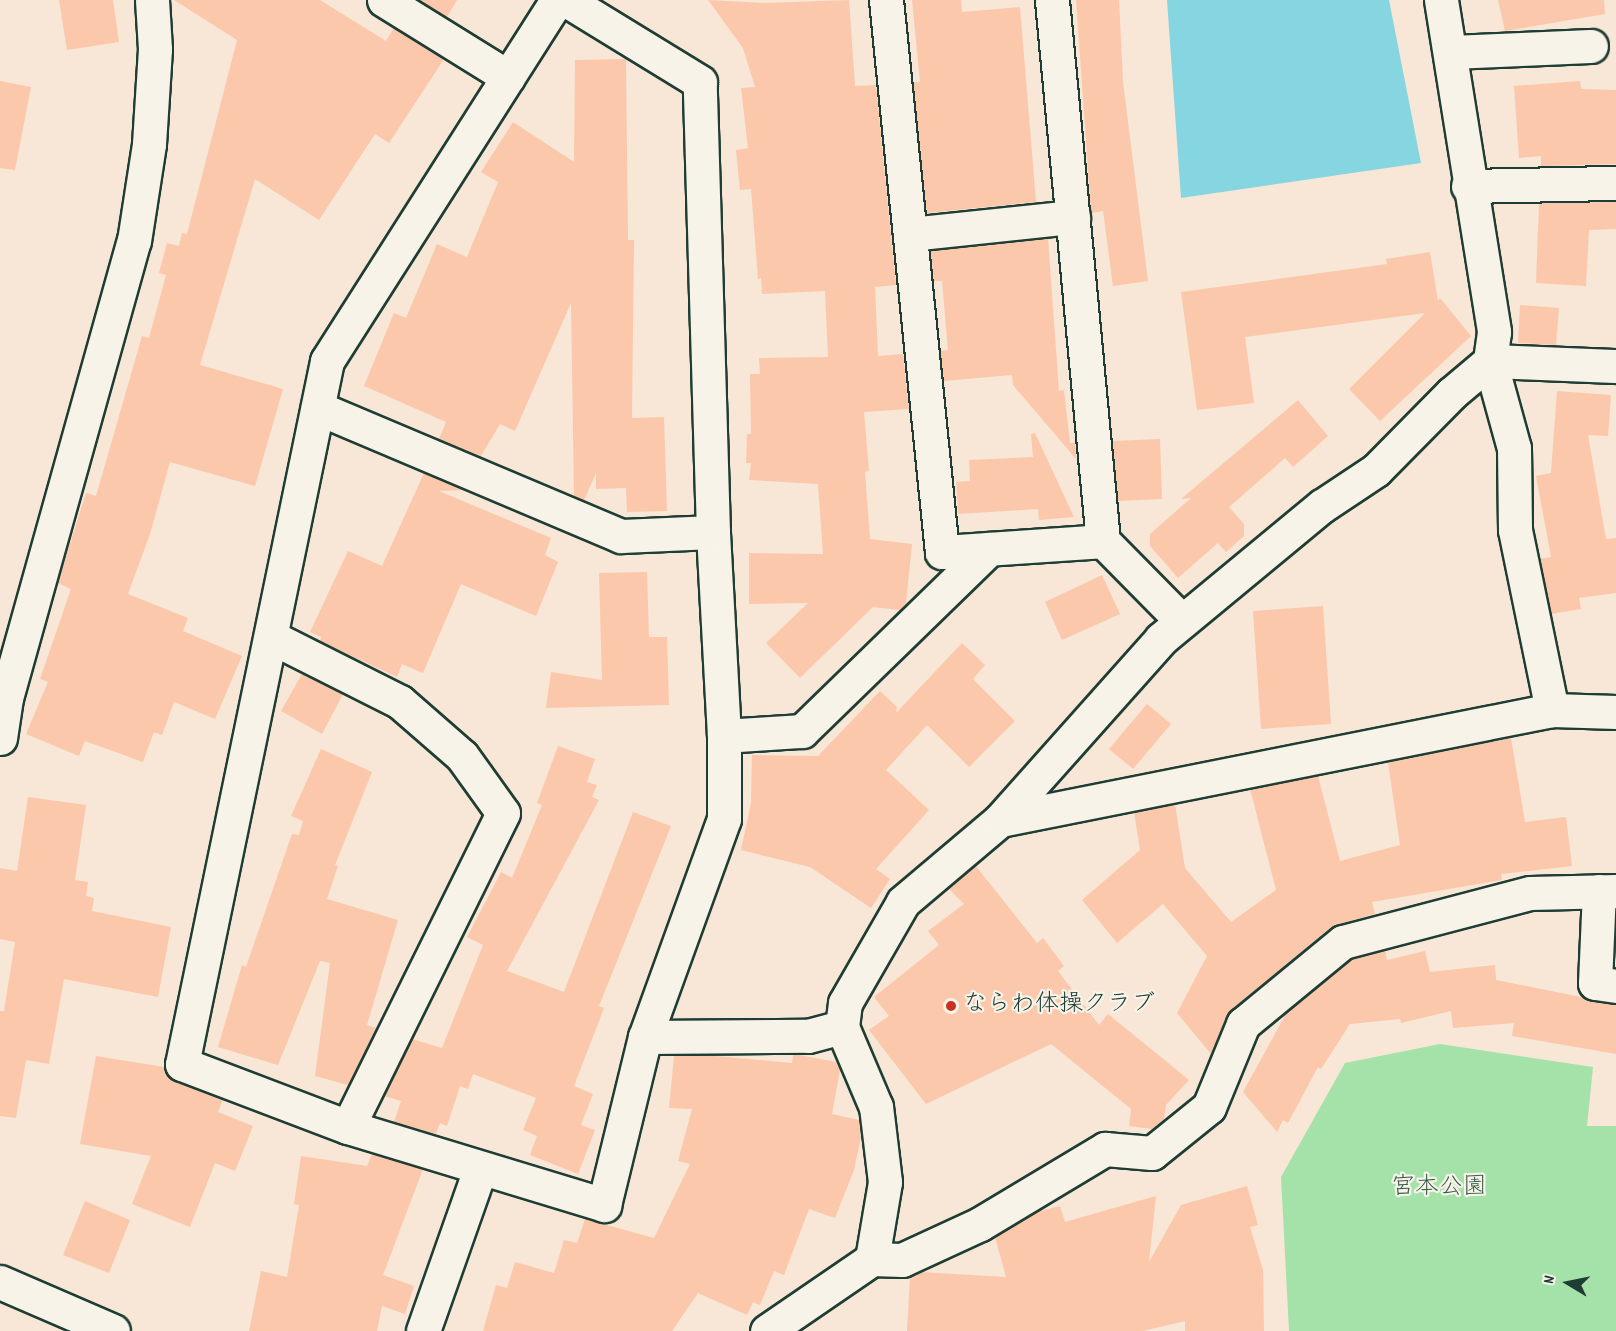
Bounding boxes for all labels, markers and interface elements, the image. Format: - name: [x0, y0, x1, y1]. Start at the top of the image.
- place label: ならわ体操クラブ: [963, 992, 1155, 1020]
- marker: ならわ体操クラブ: [944, 999, 958, 1013]
- park label: 宮本公園: [1391, 1175, 1487, 1203]
- north arrow: [1538, 1253, 1598, 1313]
- text: N: [1538, 1274, 1562, 1286]

